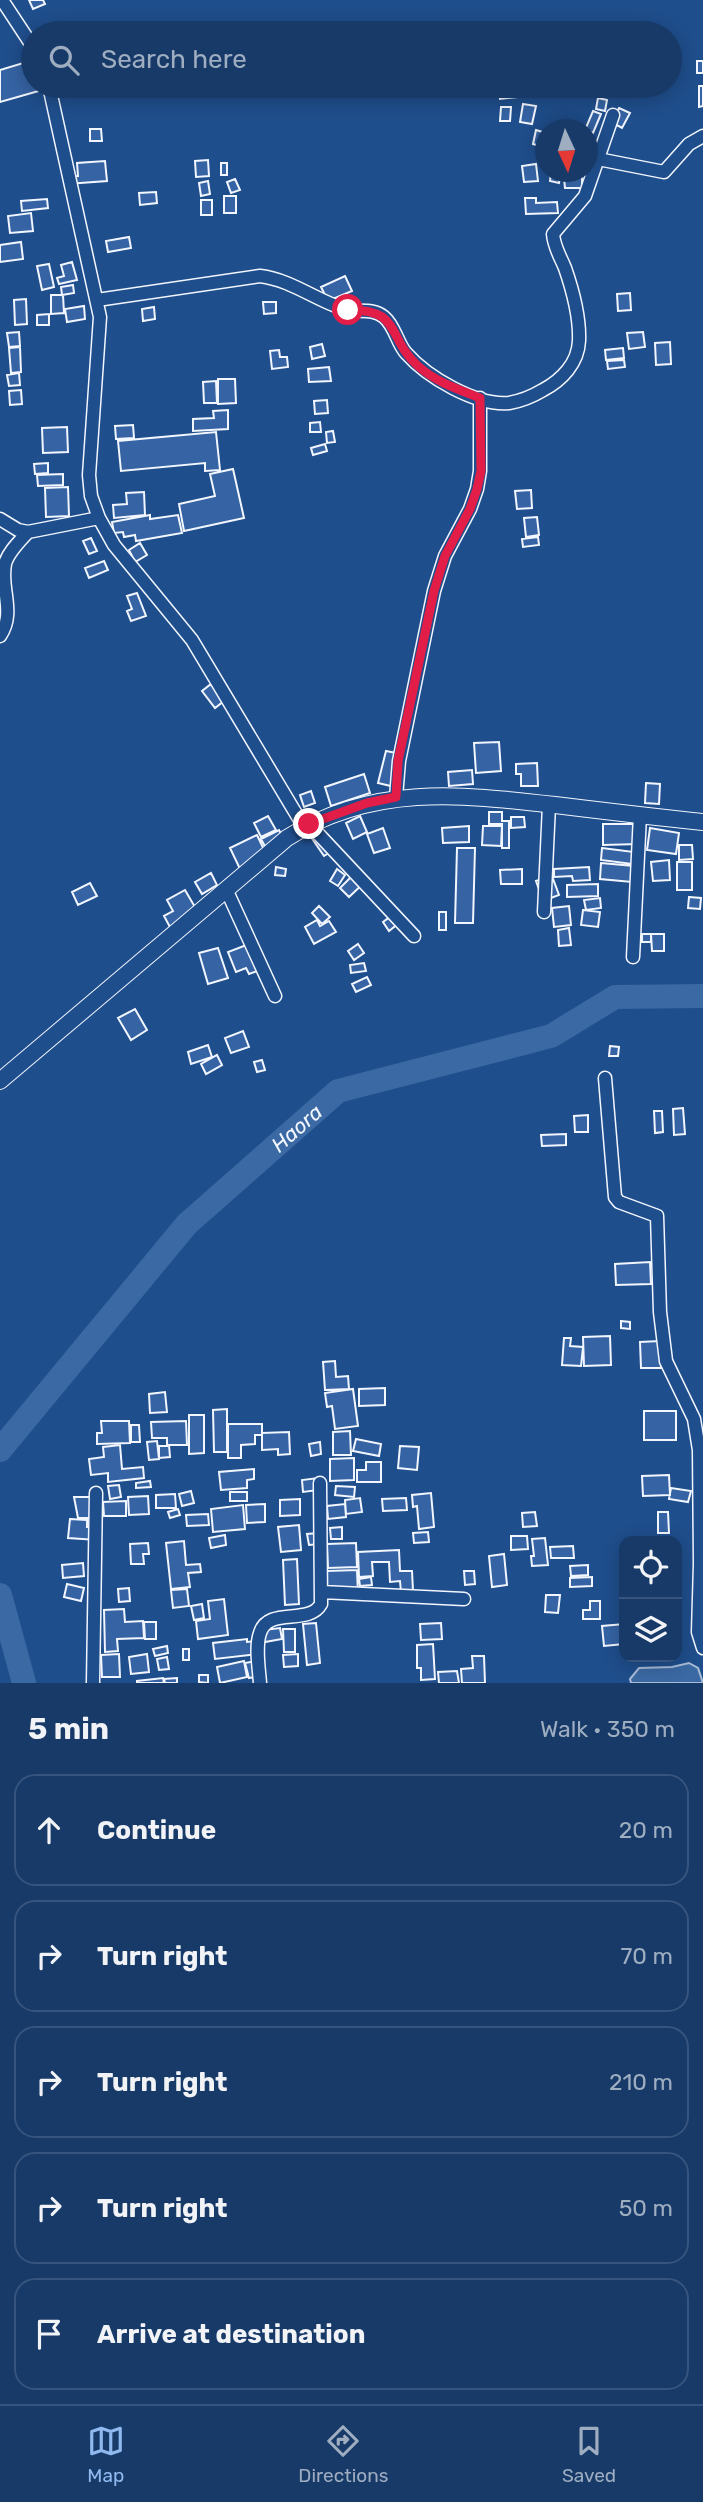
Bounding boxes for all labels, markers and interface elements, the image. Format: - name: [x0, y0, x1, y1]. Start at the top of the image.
- search box: [21, 21, 682, 98]
- icon: search: [45, 41, 83, 79]
- text: Search here: [101, 44, 247, 75]
- north arrow: [535, 119, 598, 182]
- route start: [332, 294, 363, 325]
- route end: [293, 808, 324, 839]
- water label: Haora: [266, 1099, 327, 1157]
- map controls: [619, 1536, 682, 1662]
- button: locate: [619, 1536, 682, 1599]
- button: layers: [619, 1599, 682, 1662]
- text: 5 min: [28, 1711, 109, 1747]
- text: Walk · 350 m: [540, 1715, 675, 1743]
- icon: ahead: [30, 1811, 68, 1849]
- text: Continue: [97, 1815, 216, 1846]
- text: 20 m: [619, 1816, 673, 1844]
- icon: right: [30, 1937, 68, 1975]
- text: Turn right: [97, 1941, 227, 1972]
- text: 70 m: [621, 1942, 673, 1970]
- icon: right: [30, 2063, 68, 2101]
- text: Turn right: [97, 2067, 227, 2098]
- text: 210 m: [609, 2068, 673, 2096]
- icon: right: [30, 2189, 68, 2227]
- text: Turn right: [97, 2193, 227, 2224]
- text: 50 m: [619, 2194, 673, 2222]
- icon: arrive: [30, 2315, 68, 2353]
- text: Arrive at destination: [97, 2319, 365, 2350]
- tab: Map: [87, 2422, 125, 2487]
- tab: Directions: [298, 2422, 388, 2487]
- tab: Saved: [562, 2422, 616, 2487]

